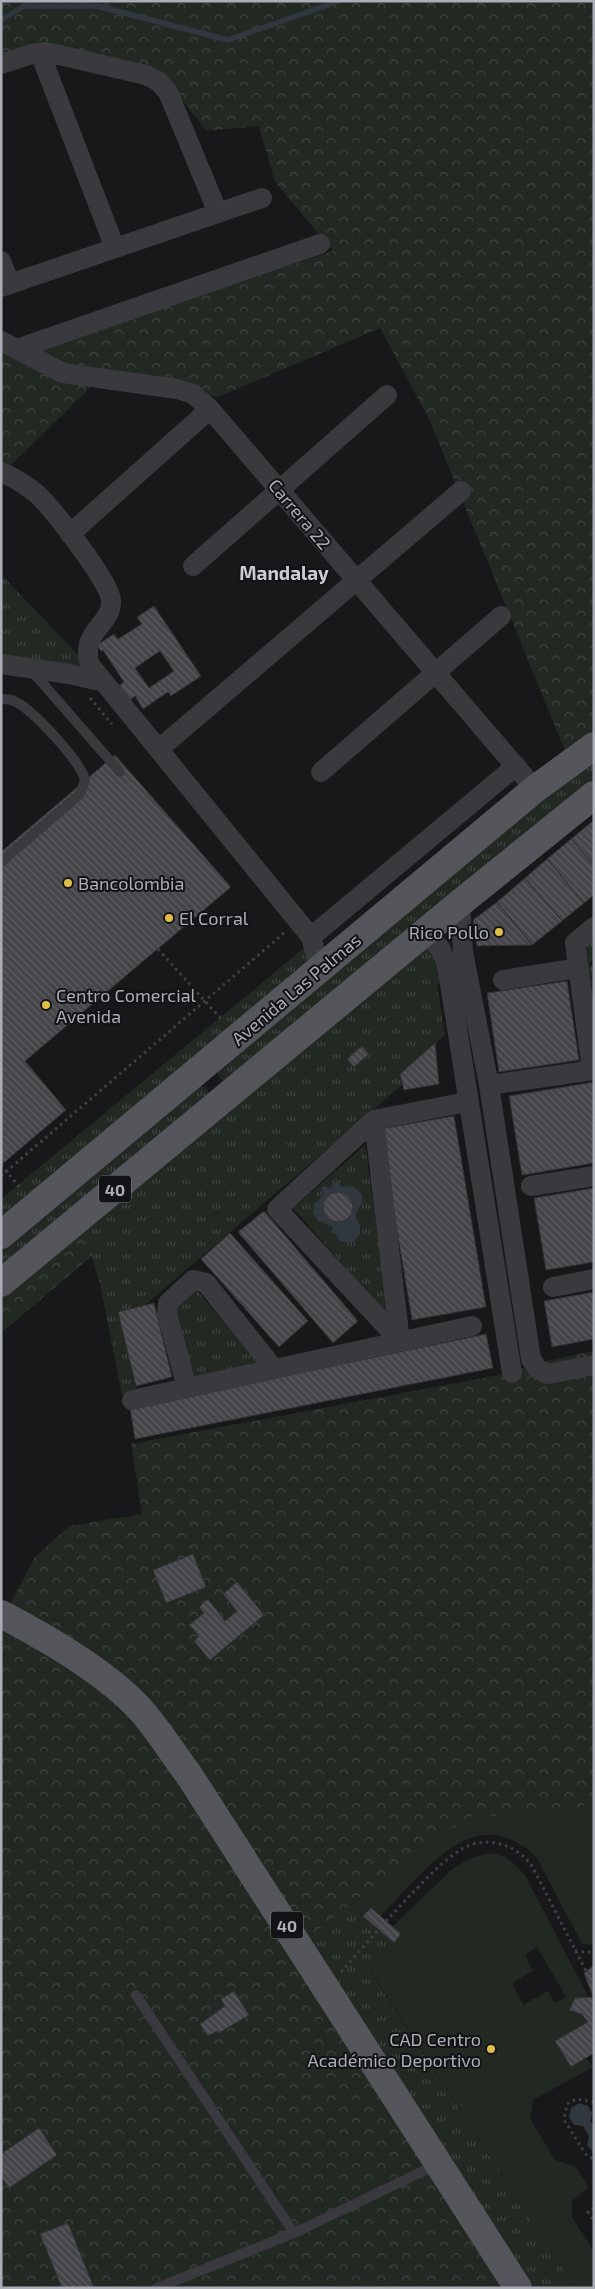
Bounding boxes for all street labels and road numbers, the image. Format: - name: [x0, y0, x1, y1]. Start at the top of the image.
- street label: Carrera 22: [264, 474, 336, 554]
- street label: Avenida Las Palmas: [227, 929, 365, 1049]
- road number: 40: [99, 1176, 131, 1202]
- road number: 40: [271, 1912, 303, 1938]

